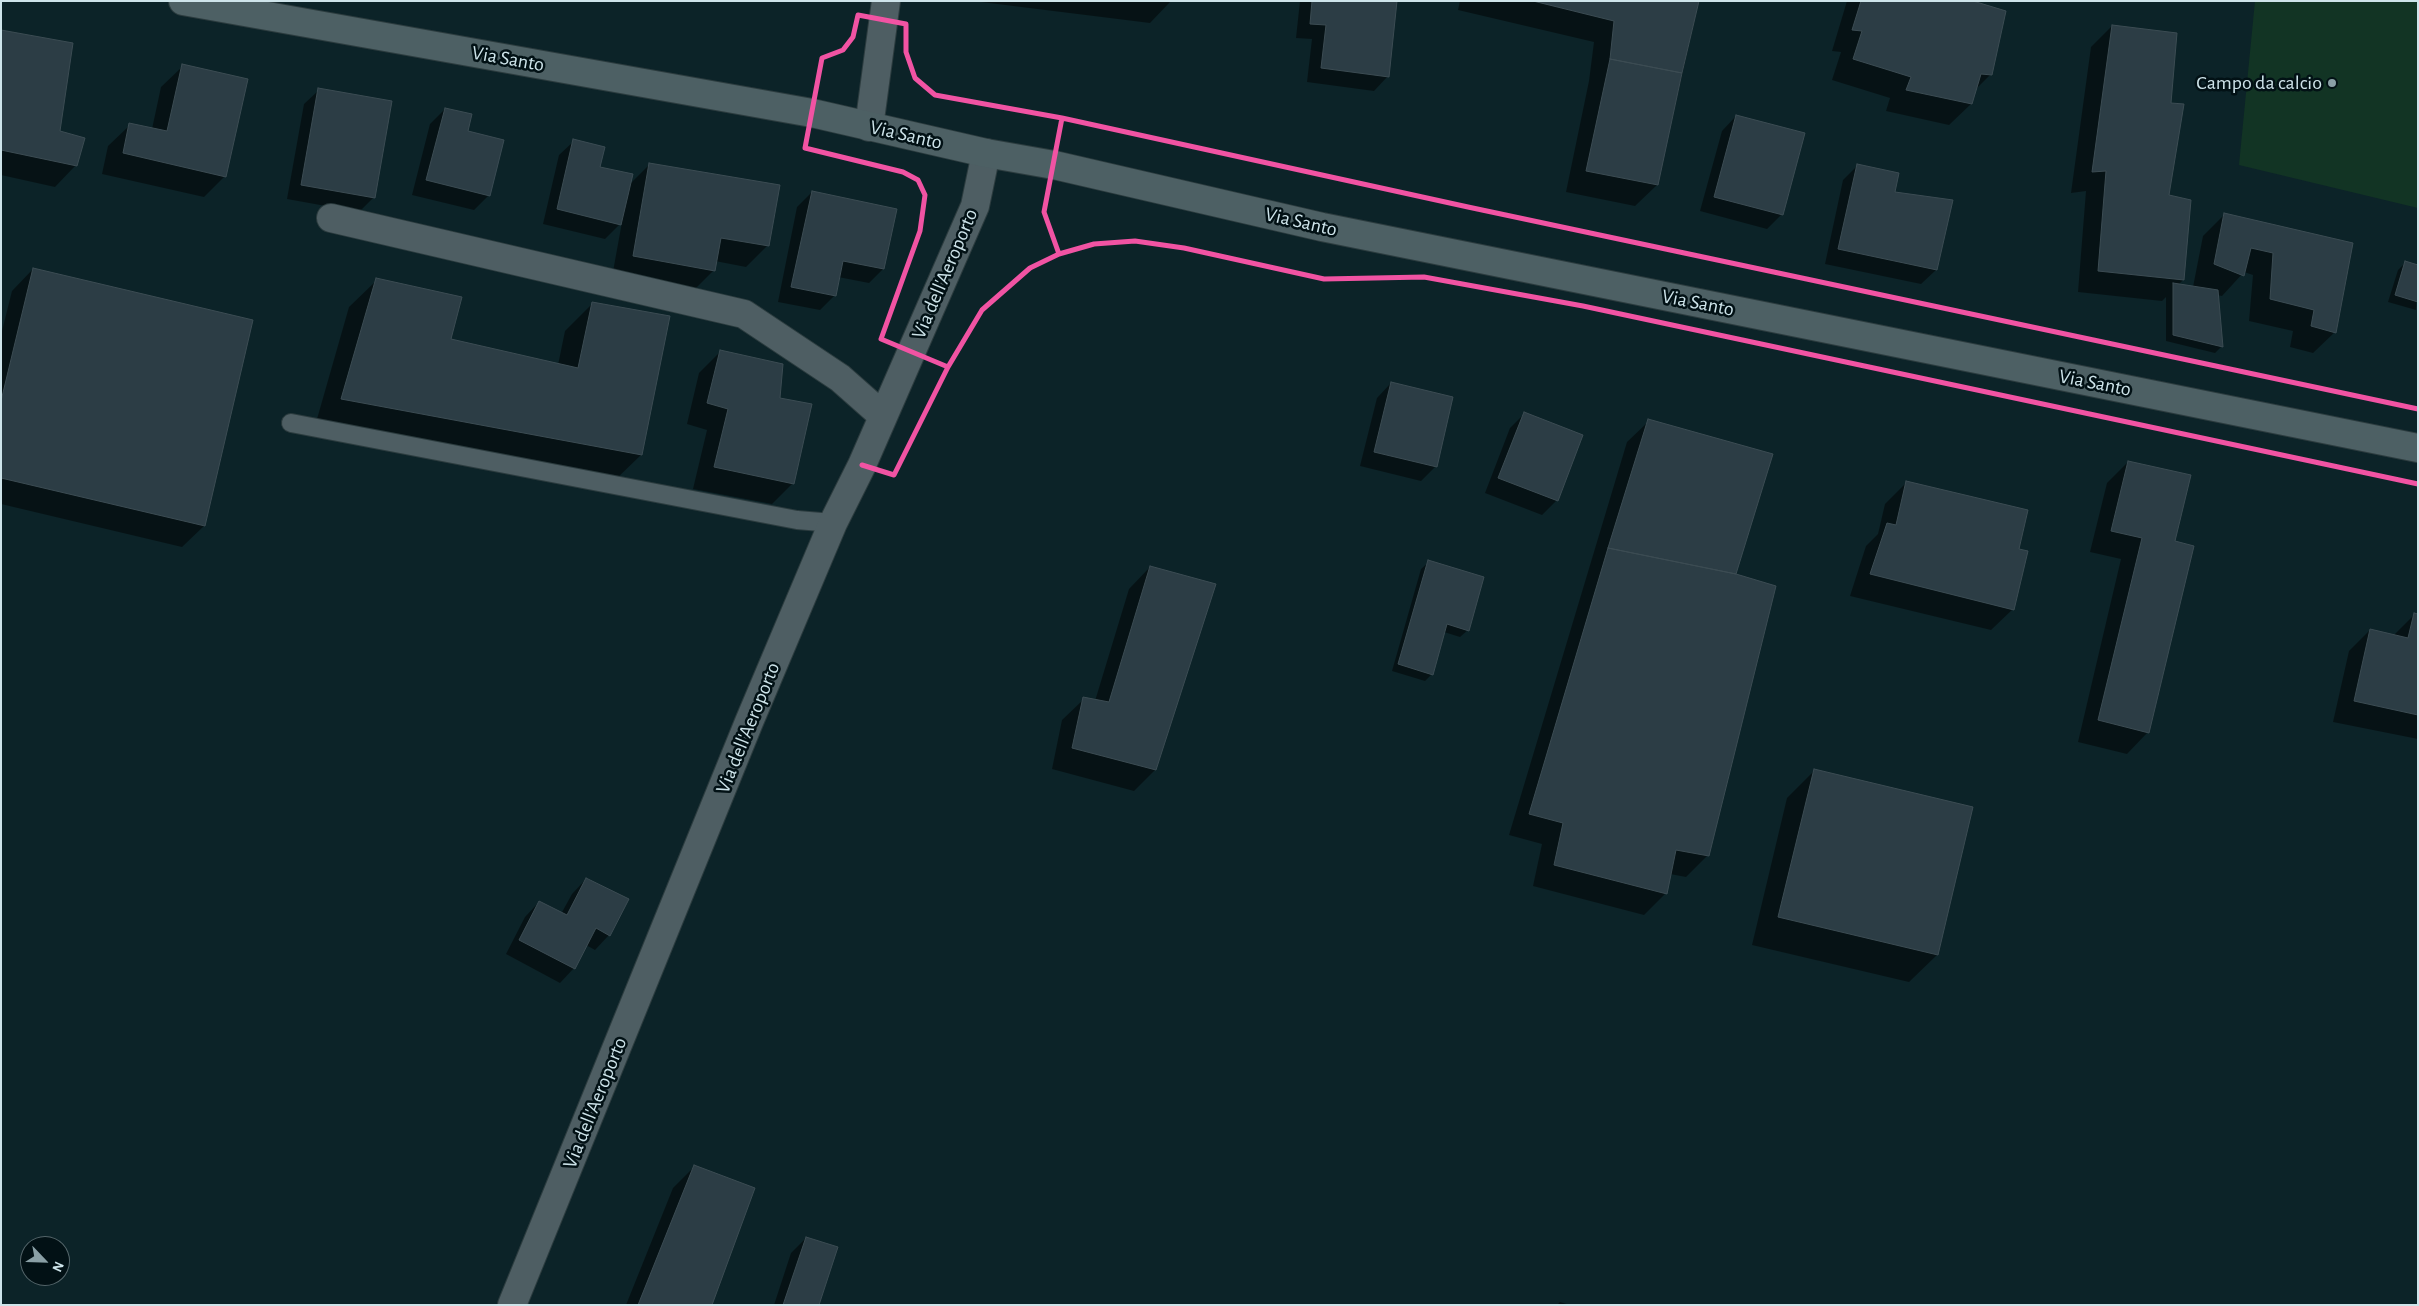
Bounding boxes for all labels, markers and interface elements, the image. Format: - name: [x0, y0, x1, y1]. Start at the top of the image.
- street label: Via Santo: [470, 41, 546, 77]
- place label: Campo da calcio: [2196, 71, 2322, 95]
- marker: Campo da calcio: [2326, 77, 2338, 89]
- street label: Via Santo: [868, 115, 944, 155]
- street label: Via Santo: [1263, 202, 1339, 242]
- street label: Via dell'Aeroporto: [907, 205, 983, 343]
- street label: Via Santo: [1660, 284, 1736, 322]
- street label: Via Santo: [2057, 364, 2133, 402]
- street label: Via dell'Aeroporto: [711, 659, 785, 797]
- street label: Via dell'Aeroporto: [558, 1034, 632, 1172]
- north arrow: [20, 1236, 70, 1286]
- text: N: [49, 1259, 66, 1274]

